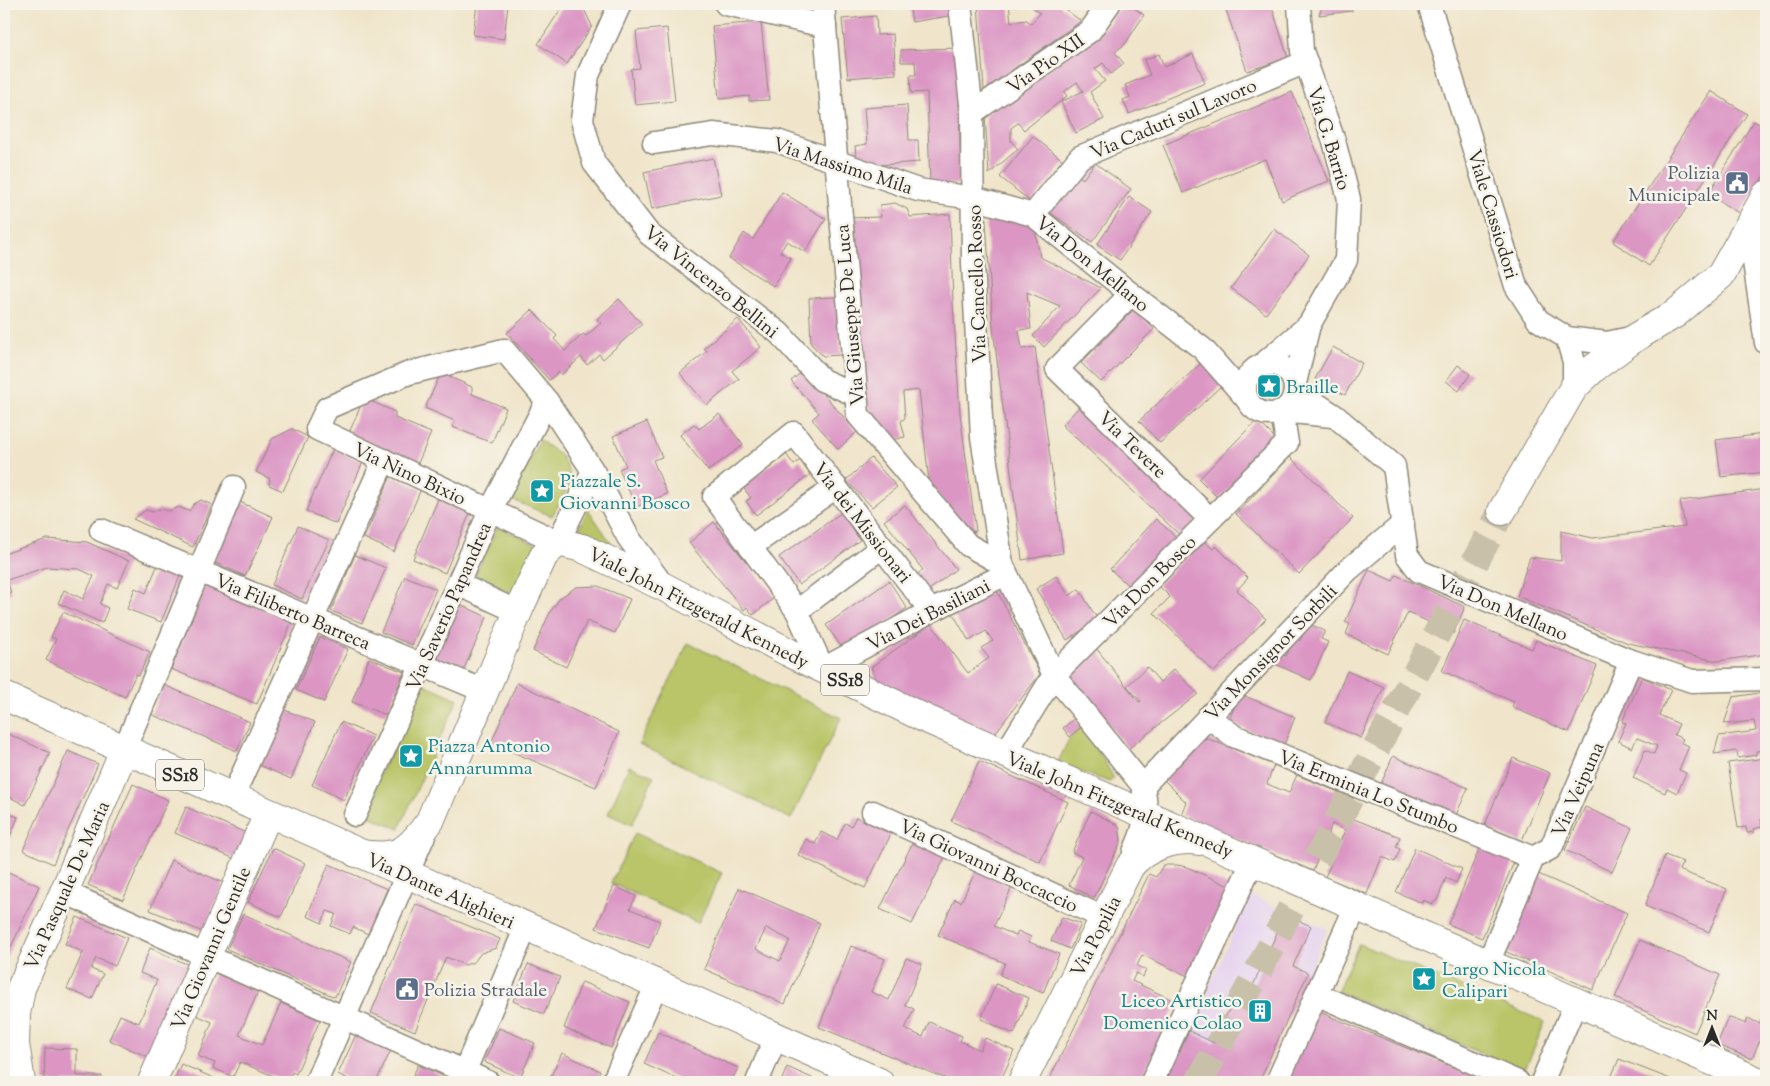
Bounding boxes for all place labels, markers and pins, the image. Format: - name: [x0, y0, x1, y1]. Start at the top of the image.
- place label: Polizia Municipale: [1628, 161, 1720, 210]
- public building icon: Polizia Municipale: [1724, 170, 1750, 196]
- place icon: Braille: [1256, 373, 1282, 399]
- place label: Braille: [1286, 375, 1339, 402]
- place label: Piazzale S. Giovanni Bosco: [560, 469, 690, 518]
- place icon: Piazzale S. Giovanni Bosco: [529, 478, 555, 504]
- place label: Piazza Antonio Annarumma: [428, 734, 550, 783]
- place icon: Piazza Antonio Annarumma: [398, 743, 424, 769]
- place label: Largo Nicola Calipari: [1442, 957, 1546, 1006]
- place icon: Largo Nicola Calipari: [1411, 966, 1437, 992]
- public building icon: Polizia Stradale: [394, 976, 420, 1002]
- place label: Polizia Stradale: [424, 978, 547, 1005]
- place label: Liceo Artistico Domenico Colao: [1103, 989, 1242, 1038]
- building icon: Liceo Artistico Domenico Colao: [1247, 998, 1273, 1024]

